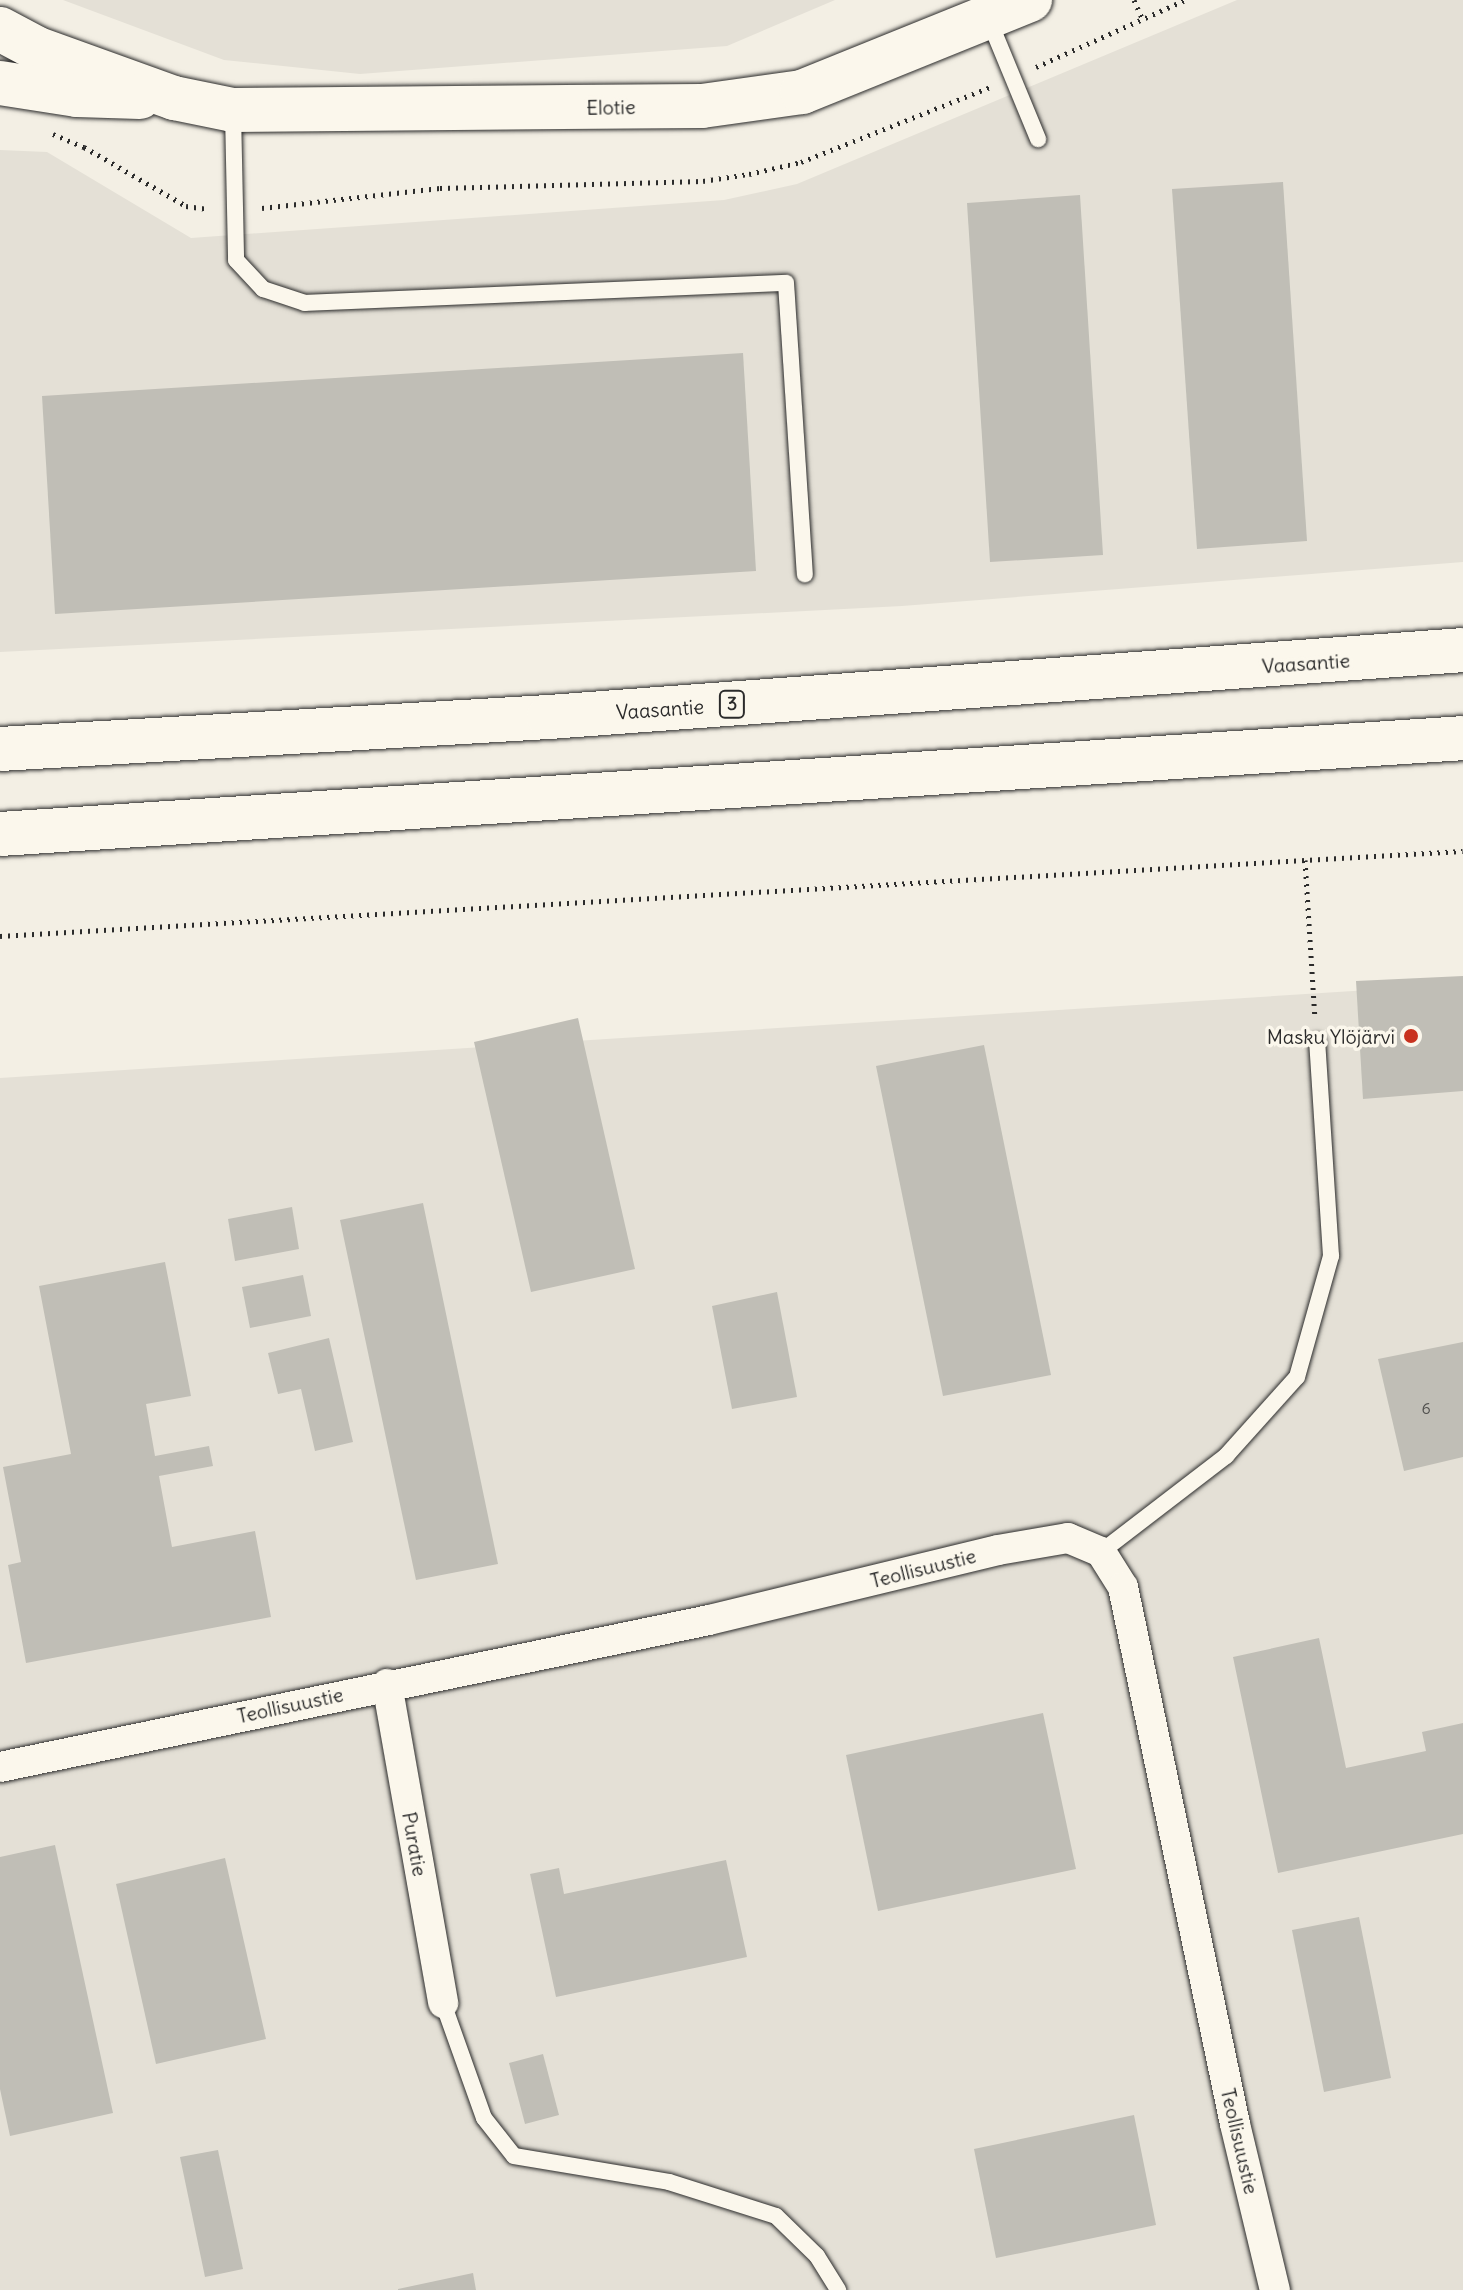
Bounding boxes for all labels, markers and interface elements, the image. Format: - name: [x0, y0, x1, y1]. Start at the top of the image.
- street label: Elotie: [586, 95, 636, 119]
- street label: Vaasantie: [1261, 648, 1351, 678]
- road number: 3: [718, 690, 746, 718]
- street label: Vaasantie: [615, 694, 705, 724]
- place label: Masku Ylöjärvi: [1267, 1024, 1395, 1048]
- marker: Masku Ylöjärvi: [1402, 1027, 1420, 1045]
- house number: 6: [1421, 1398, 1431, 1418]
- street label: Teollisuustie: [868, 1543, 978, 1593]
- street label: Teollisuustie: [235, 1682, 345, 1728]
- street label: Puratie: [398, 1810, 432, 1878]
- street label: Teollisuustie: [1216, 2086, 1264, 2196]

